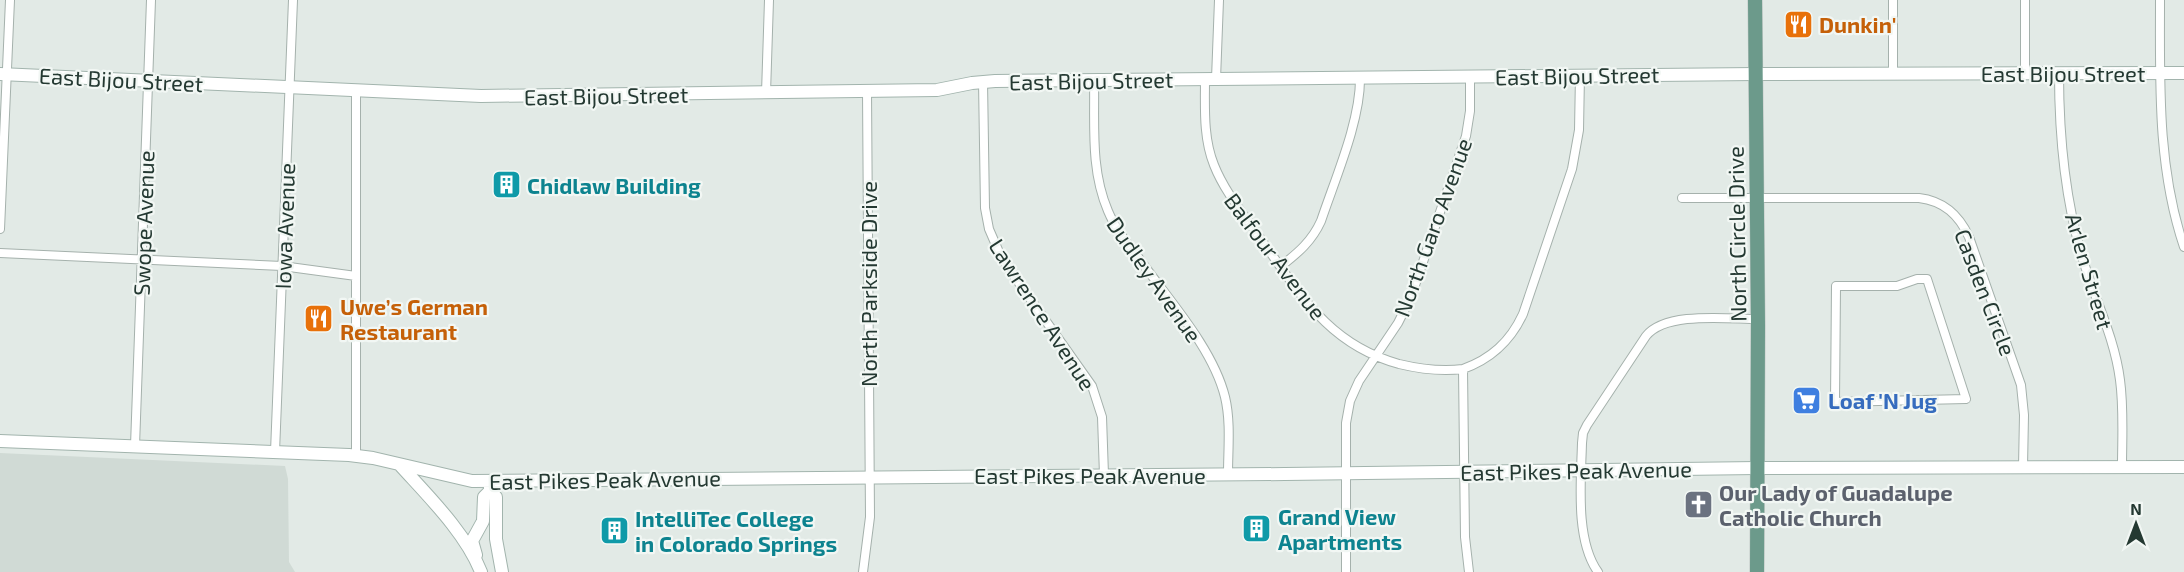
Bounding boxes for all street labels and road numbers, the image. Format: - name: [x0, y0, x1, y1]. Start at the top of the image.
- street label: East Bijou Street: [1981, 60, 2145, 87]
- street label: East Bijou Street: [1495, 61, 1660, 90]
- street label: East Bijou Street: [38, 62, 204, 97]
- street label: East Bijou Street: [1009, 66, 1174, 95]
- street label: East Bijou Street: [524, 81, 689, 110]
- street label: North Garo Avenue: [1388, 134, 1476, 320]
- street label: North Circle Drive: [1721, 146, 1751, 322]
- street label: Swope Avenue: [127, 150, 159, 296]
- street label: Iowa Avenue: [269, 162, 299, 290]
- street label: North Parkside Drive: [855, 181, 881, 387]
- street label: Balfour Avenue: [1220, 188, 1332, 324]
- street label: Arlen Street: [2061, 210, 2119, 332]
- street label: Dudley Avenue: [1102, 211, 1208, 347]
- street label: Casden Circle: [1950, 225, 2022, 359]
- street label: Lawrence Avenue: [984, 233, 1102, 395]
- street label: East Pikes Peak Avenue: [1460, 455, 1692, 485]
- street label: East Pikes Peak Avenue: [974, 462, 1206, 488]
- street label: East Pikes Peak Avenue: [489, 464, 721, 494]

